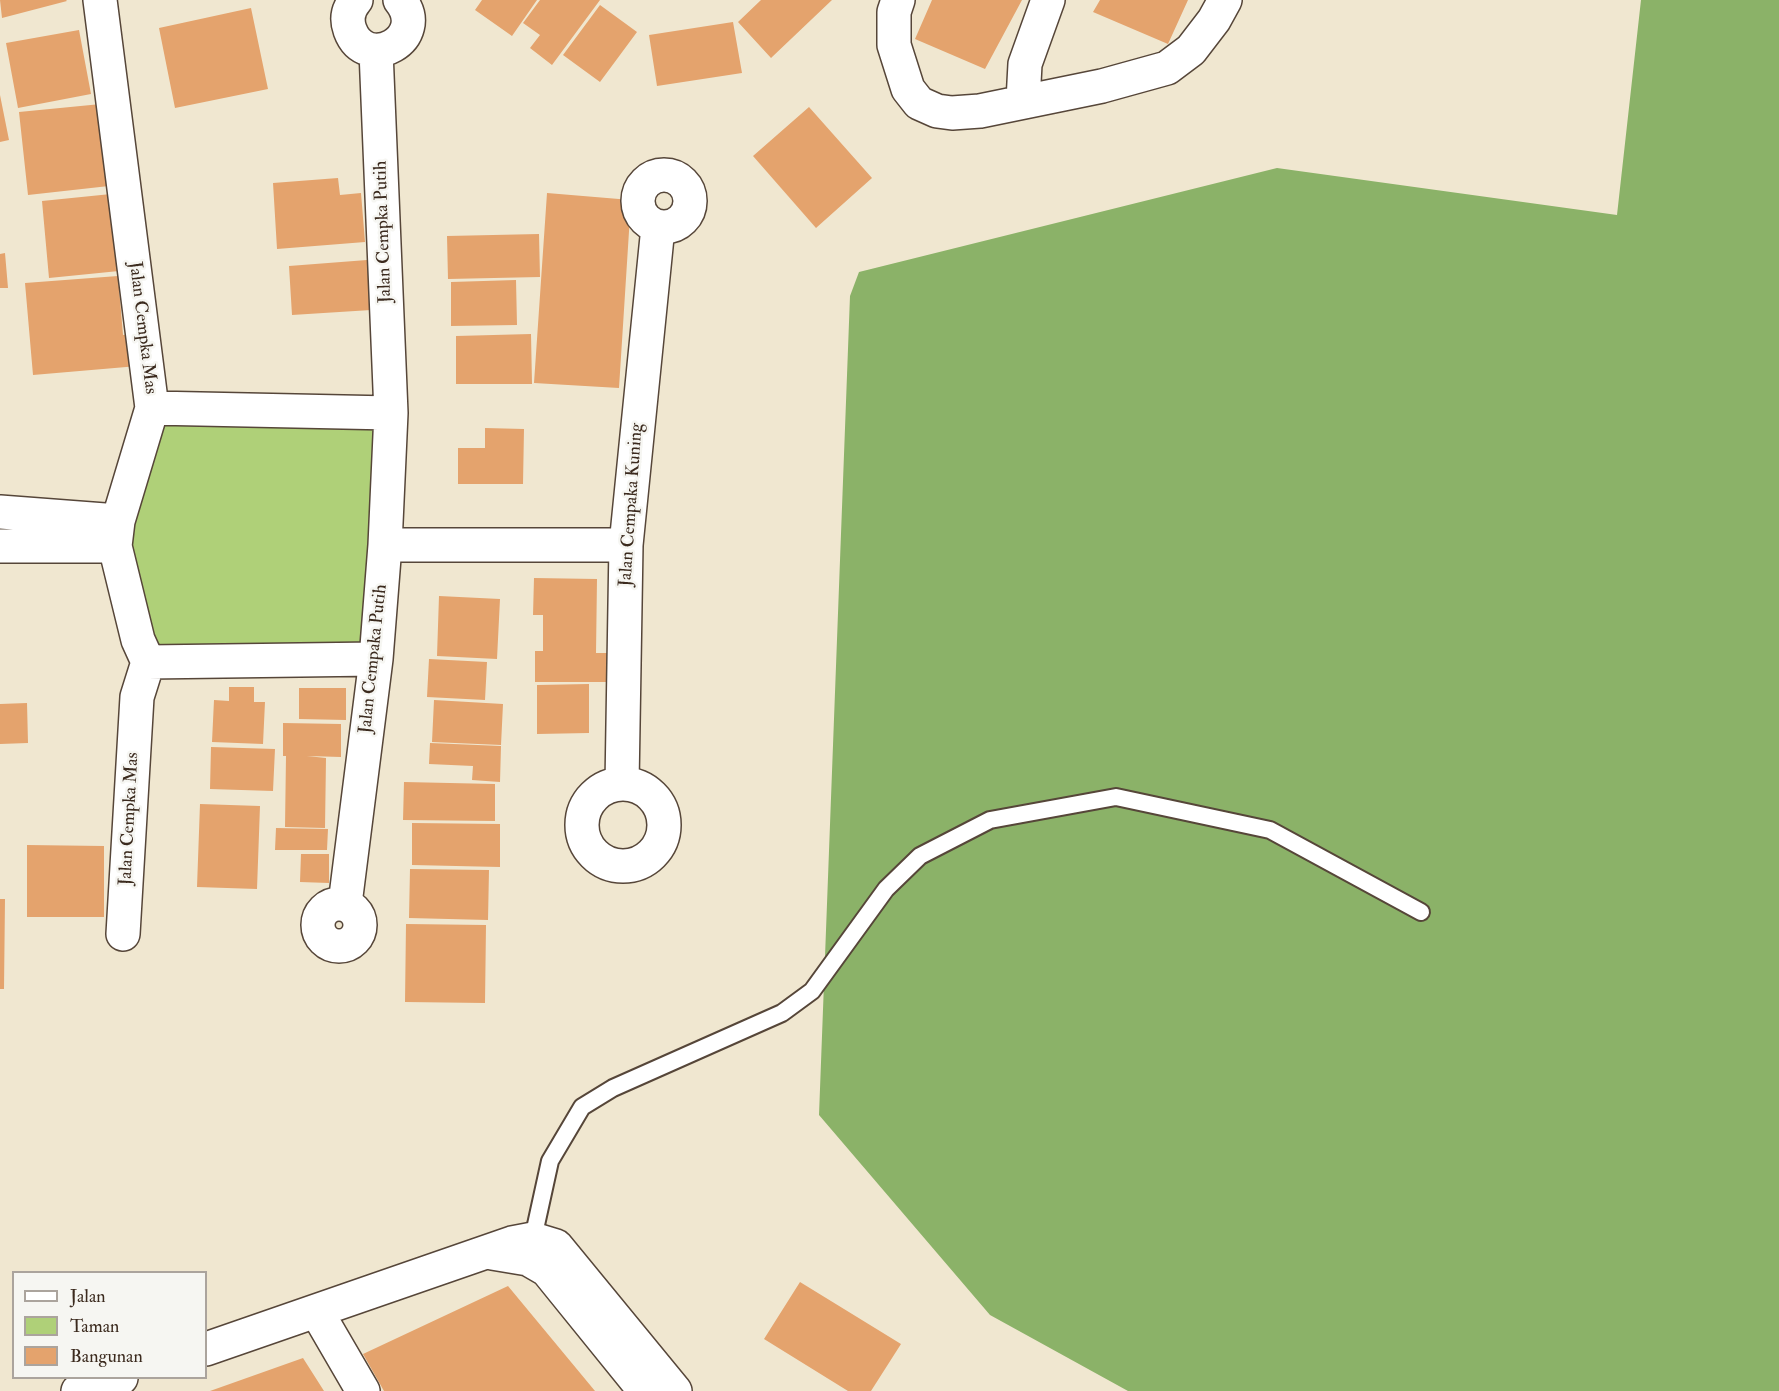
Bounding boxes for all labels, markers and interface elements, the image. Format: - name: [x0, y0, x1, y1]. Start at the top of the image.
- street label: Jalan Cempka Putih: [371, 160, 397, 304]
- street label: Jalan Cempka Mas: [123, 260, 161, 396]
- street label: Jalan Cempaka Kuning: [616, 422, 648, 588]
- street label: Jalan Cempaka Putih: [355, 583, 393, 735]
- street label: Jalan Cempka Mas: [116, 752, 144, 886]
- legend: [12, 1271, 207, 1379]
- text: Jalan: [70, 1285, 106, 1308]
- text: Taman: [70, 1315, 119, 1338]
- text: Bangunan: [70, 1345, 143, 1368]

